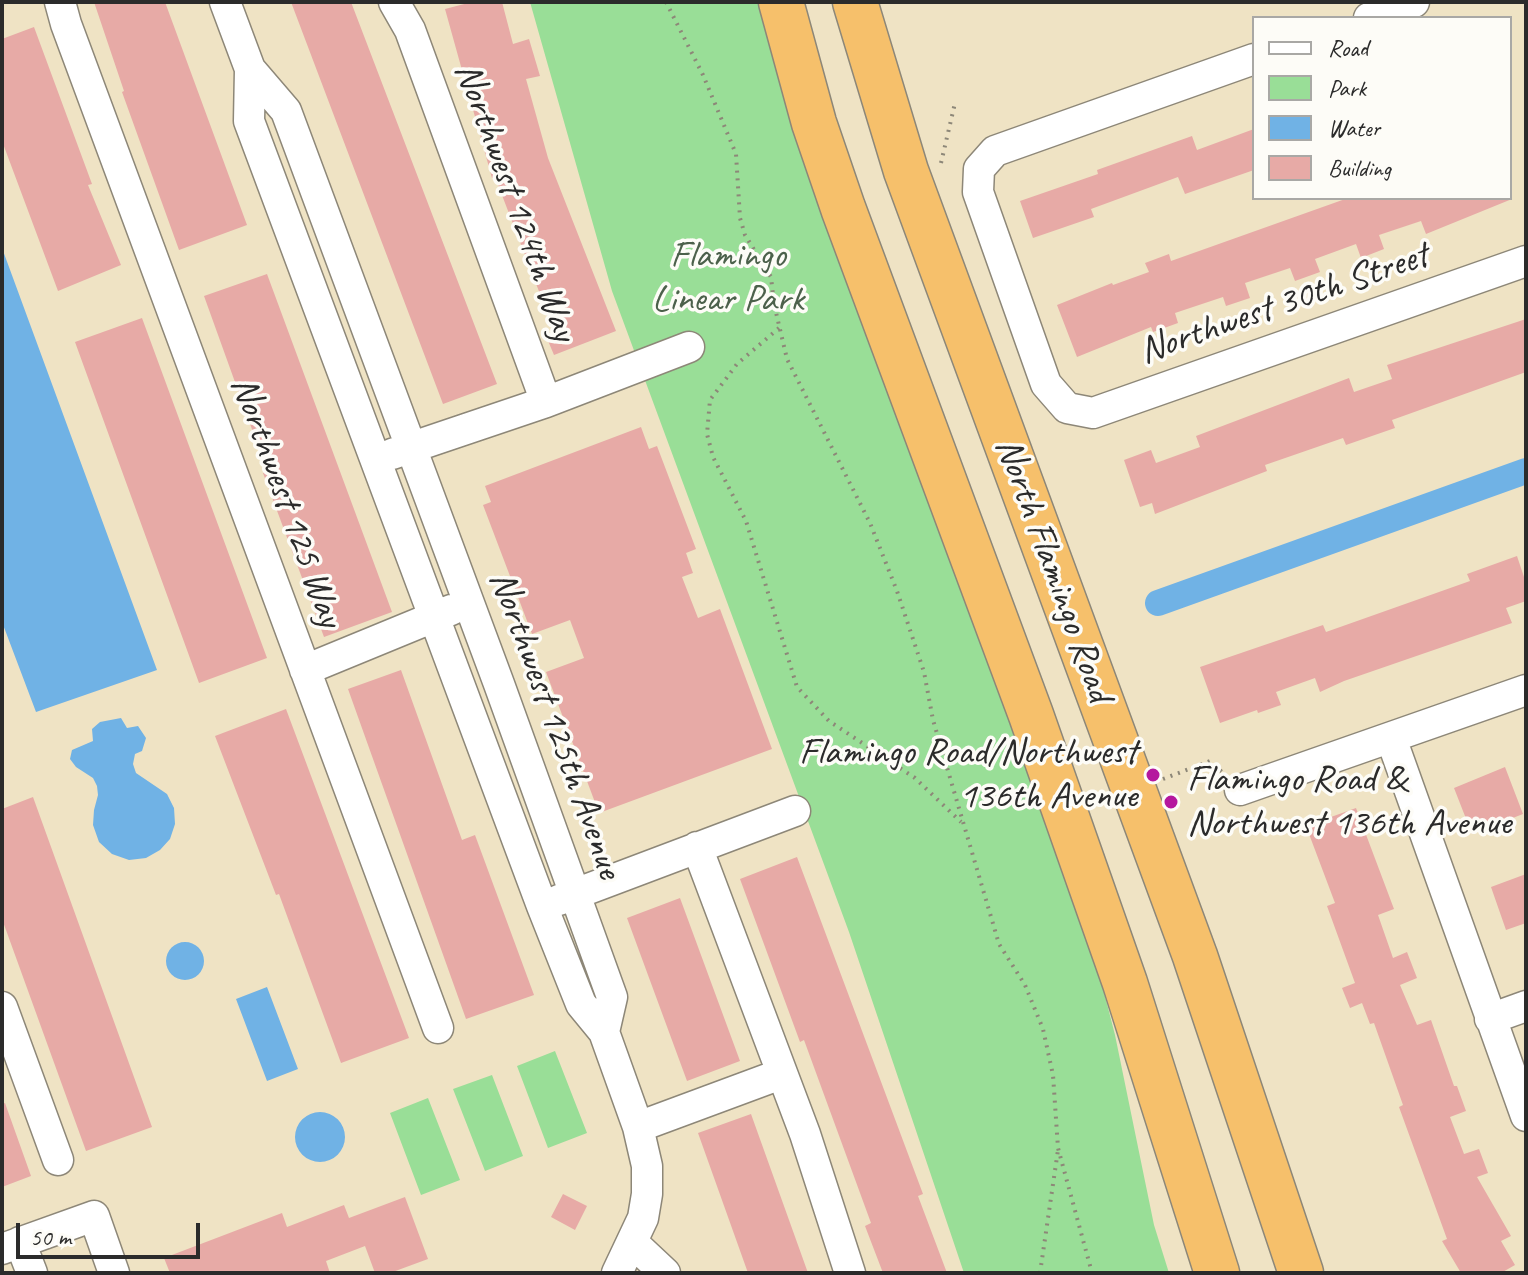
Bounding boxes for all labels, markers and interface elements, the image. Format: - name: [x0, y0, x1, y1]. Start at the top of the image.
- legend: [1252, 16, 1512, 200]
- text: Road: [1328, 33, 1368, 63]
- street label: Northwest 124th Way: [443, 57, 587, 347]
- text: Park: [1328, 73, 1366, 103]
- text: Water: [1328, 113, 1380, 143]
- text: Building: [1328, 153, 1391, 183]
- park label: Flamingo Linear Park: [652, 233, 804, 322]
- street label: Northwest 30th Street: [1134, 233, 1434, 375]
- street label: Northwest 125 Way: [220, 371, 352, 633]
- street label: North Flamingo Road: [984, 432, 1122, 708]
- street label: Northwest 125th Avenue: [478, 565, 632, 885]
- place label: Flamingo Road/Northwest 136th Avenue: [799, 730, 1137, 820]
- place label: Flamingo Road & Northwest 136th Avenue: [1187, 757, 1511, 846]
- marker: Flamingo Road/Northwest 136th Avenue: [1144, 766, 1162, 784]
- marker: Flamingo Road & Northwest 136th Avenue: [1162, 793, 1180, 811]
- scale bar: [20, 1207, 204, 1257]
- text: 50 m: [30, 1222, 71, 1252]

